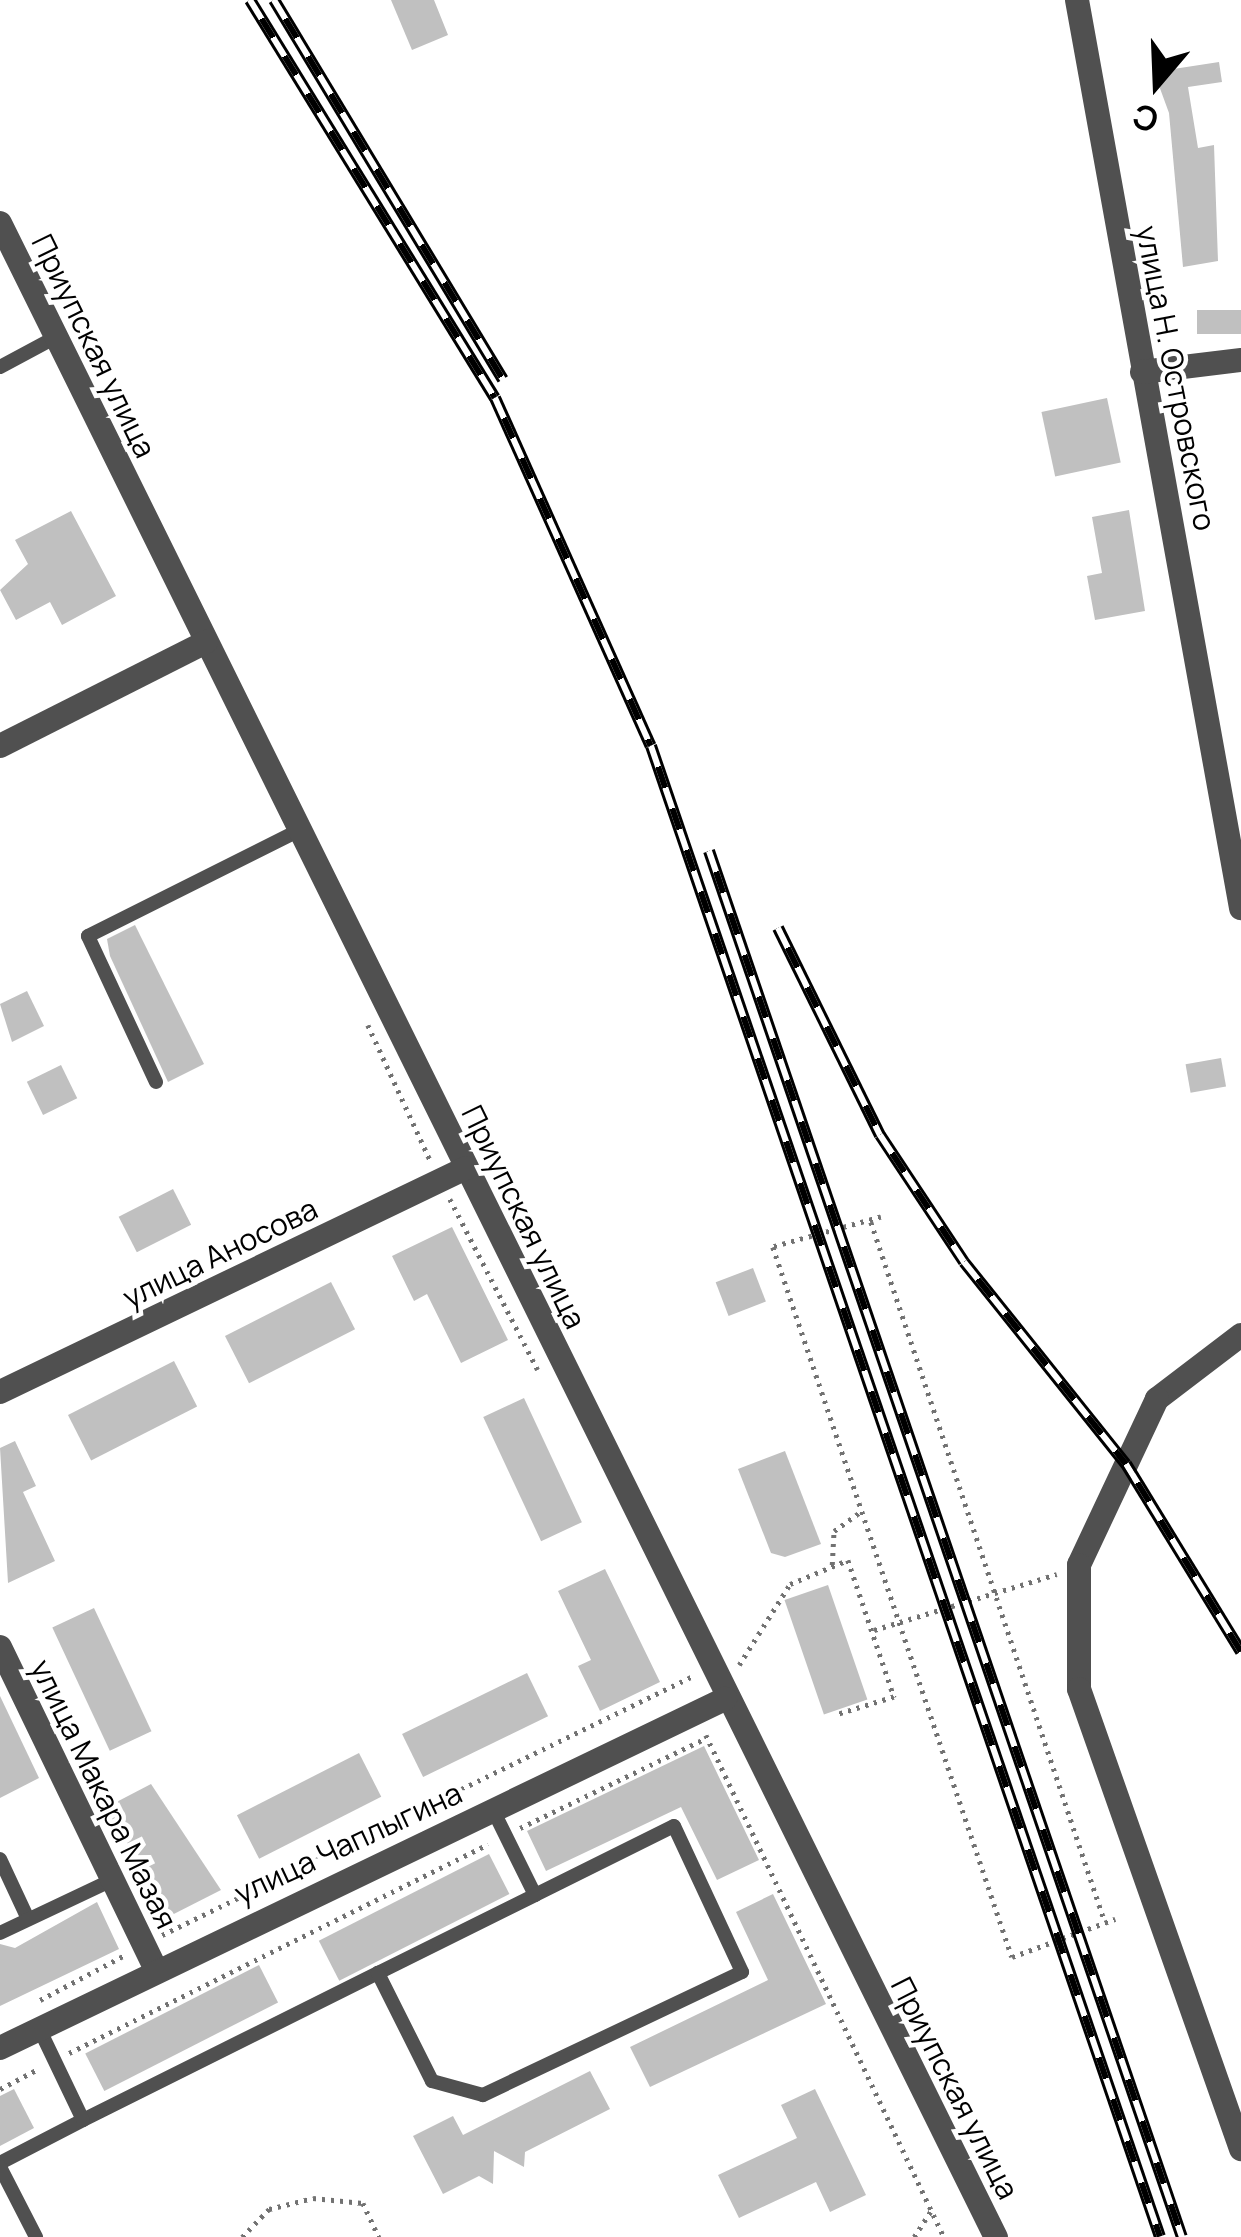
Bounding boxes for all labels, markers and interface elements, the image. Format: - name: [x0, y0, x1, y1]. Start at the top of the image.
- north arrow: [1097, 24, 1217, 144]
- text: С: [1126, 93, 1164, 144]
- street label: улица Н. Островского: [1129, 222, 1223, 534]
- street label: Приупская улица: [24, 228, 164, 464]
- street label: Приупская улица: [454, 1099, 594, 1335]
- street label: улица Аносова: [117, 1190, 323, 1316]
- street label: улица Макара Мазая: [23, 1654, 185, 1934]
- street label: улица Чаплыгина: [229, 1775, 467, 1911]
- street label: Приупская улица: [884, 1971, 1026, 2205]

